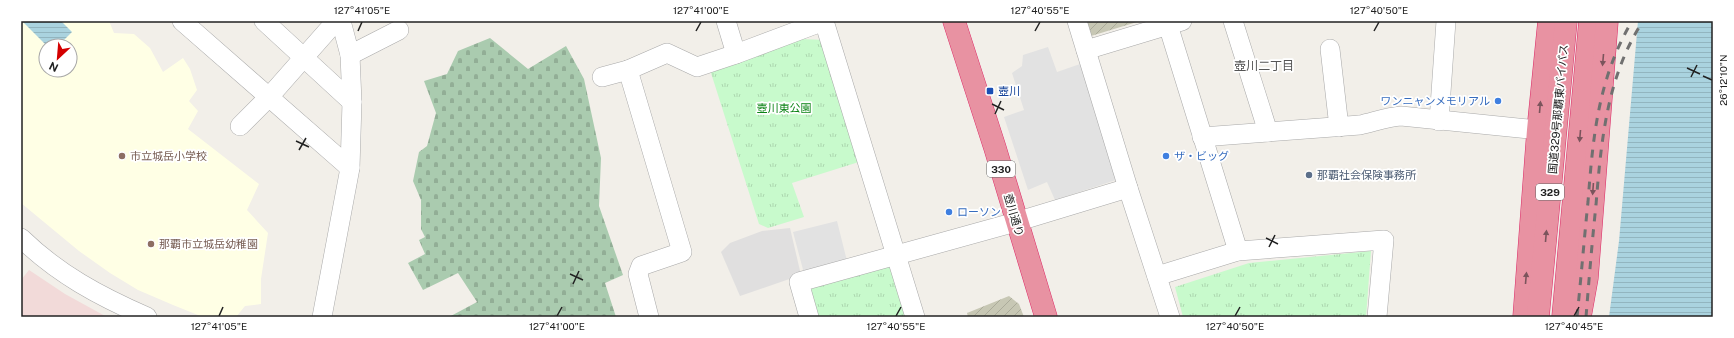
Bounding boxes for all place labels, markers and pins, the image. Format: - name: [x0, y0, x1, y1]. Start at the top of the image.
- place label: 壺川: [998, 85, 1020, 97]
- marker: 壺川: [985, 86, 995, 96]
- place label: ワンニャンメモリアル: [1380, 95, 1490, 107]
- marker: ワンニャンメモリアル: [1493, 96, 1503, 106]
- place label: 市立城岳小学校: [130, 150, 207, 162]
- place label: ザ・ビッグ: [1174, 150, 1229, 162]
- marker: 市立城岳小学校: [117, 151, 127, 161]
- marker: ザ・ビッグ: [1161, 151, 1171, 161]
- place label: 那覇社会保険事務所: [1317, 169, 1417, 181]
- marker: 那覇社会保険事務所: [1304, 170, 1314, 180]
- place label: ローソン: [957, 206, 1001, 218]
- marker: ローソン: [944, 207, 954, 217]
- place label: 那覇市立城岳幼稚園: [159, 238, 258, 250]
- marker: 那覇市立城岳幼稚園: [146, 239, 156, 249]

